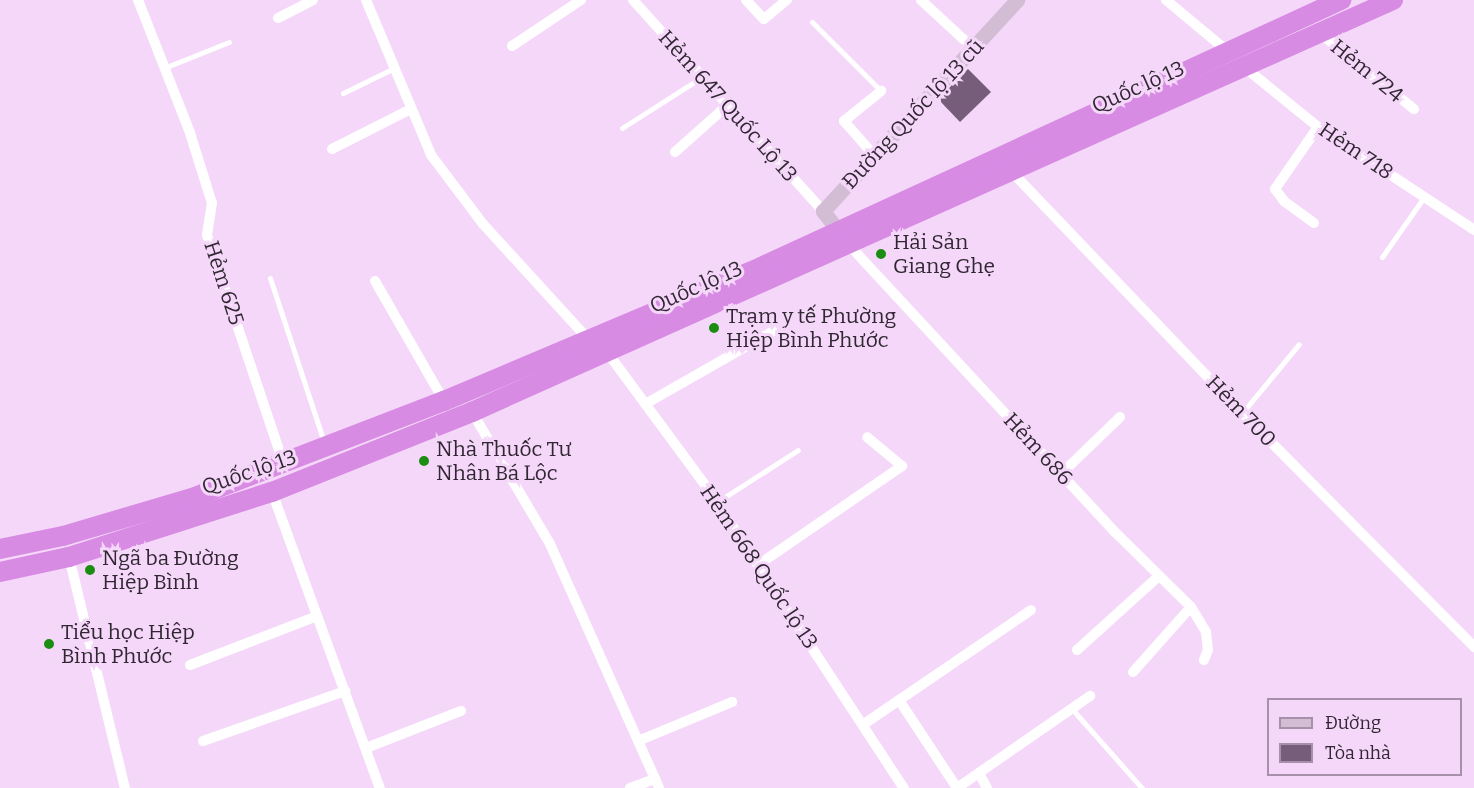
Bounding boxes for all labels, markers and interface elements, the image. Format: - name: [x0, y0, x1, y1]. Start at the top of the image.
- street label: Hẻm 647 Quốc Lộ 13: [653, 25, 803, 187]
- street label: Đường Quốc lộ 13 cũ: [837, 34, 989, 194]
- street label: Hẻm 724: [1326, 34, 1408, 108]
- street label: Quốc lộ 13: [1088, 55, 1188, 119]
- street label: Hẻm 718: [1314, 117, 1398, 185]
- place label: Hải Sản Giang Ghẹ: [893, 229, 995, 279]
- street label: Hẻm 625: [199, 238, 249, 328]
- marker: Hải Sản Giang Ghẹ: [874, 247, 888, 261]
- street label: Quốc lộ 13: [646, 255, 746, 319]
- place label: Trạm y tế Phường Hiệp Bình Phước: [726, 303, 896, 353]
- marker: Trạm y tế Phường Hiệp Bình Phước: [707, 321, 721, 335]
- street label: Hẻm 700: [1201, 370, 1281, 452]
- street label: Hẻm 686: [998, 408, 1078, 490]
- place label: Nhà Thuốc Tư Nhân Bá Lộc: [436, 436, 572, 486]
- street label: Quốc lộ 13: [198, 444, 300, 500]
- marker: Nhà Thuốc Tư Nhân Bá Lộc: [417, 454, 431, 468]
- street label: Hẻm 668 Quốc lộ 13: [695, 480, 823, 654]
- place label: Ngã ba Đường Hiệp Bình: [102, 545, 239, 595]
- marker: Ngã ba Đường Hiệp Bình: [83, 563, 97, 577]
- place label: Tiểu học Hiệp Bình Phước: [61, 619, 195, 669]
- marker: Tiểu học Hiệp Bình Phước: [42, 637, 56, 651]
- legend: [1267, 698, 1462, 776]
- text: Đường: [1325, 712, 1381, 734]
- text: Tòa nhà: [1325, 742, 1391, 764]

